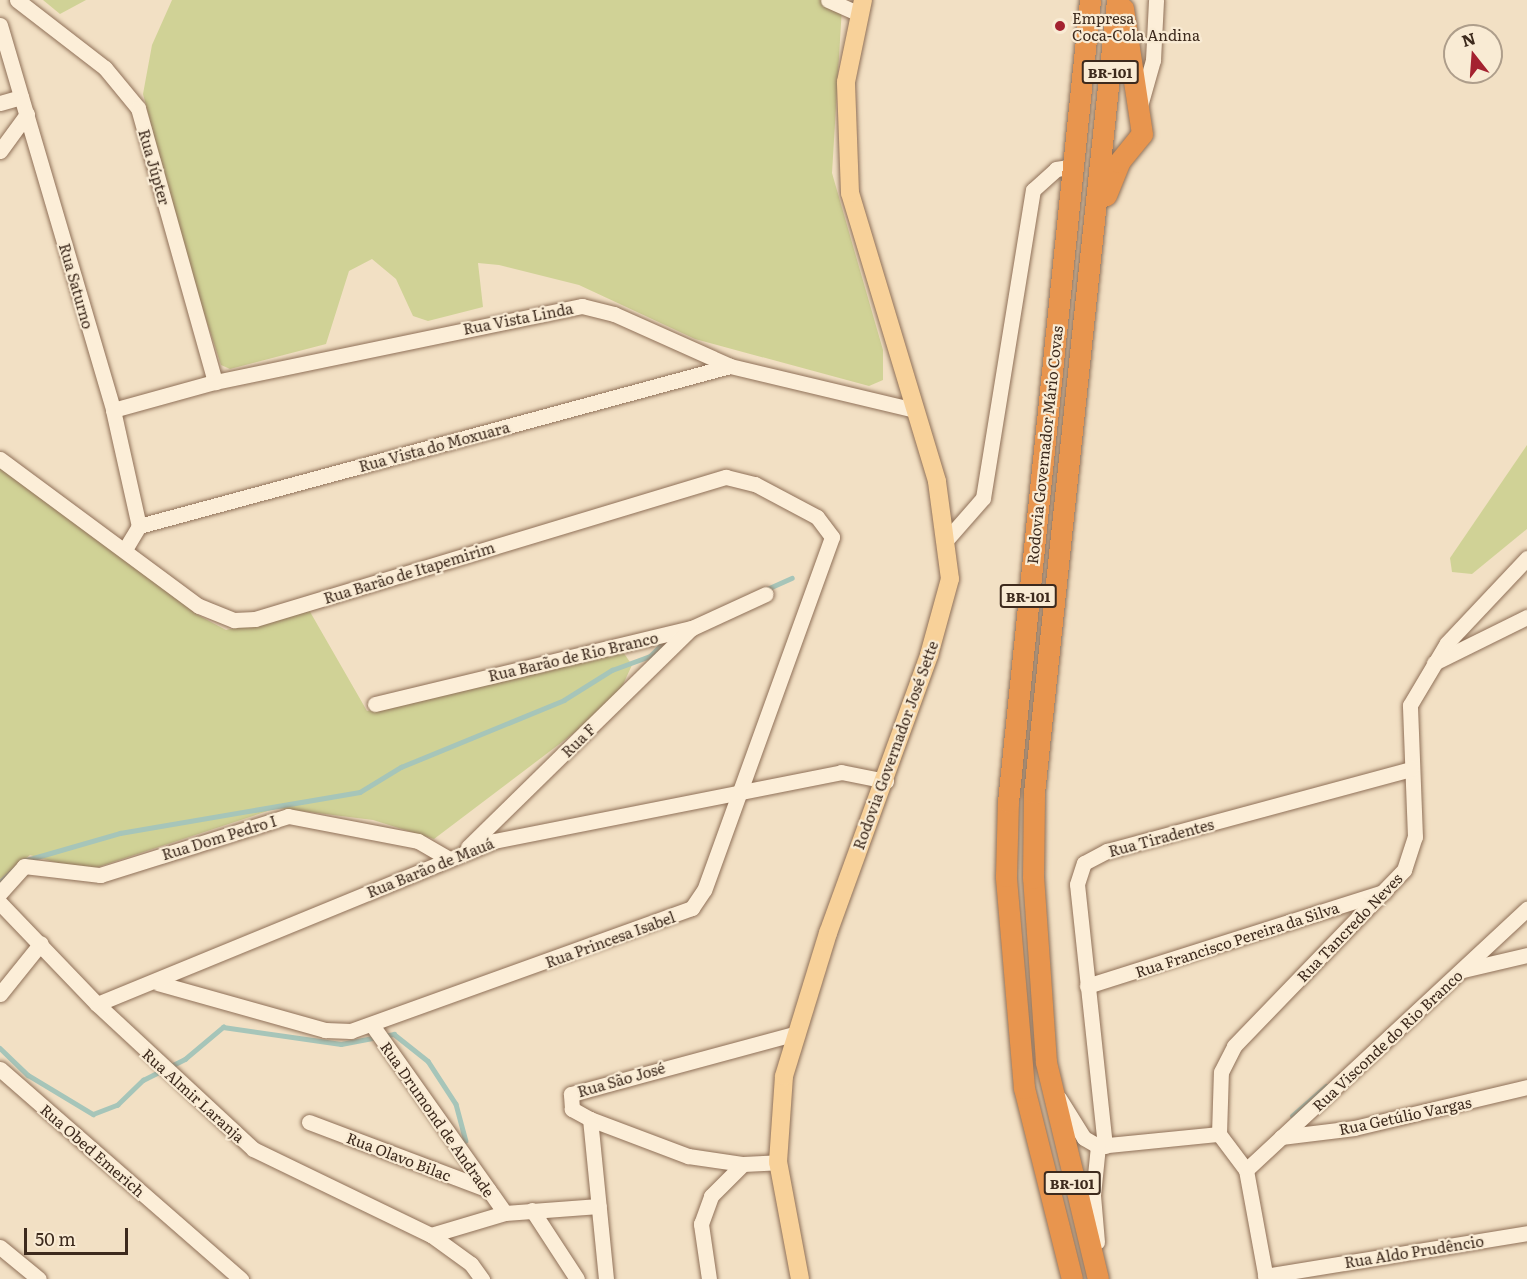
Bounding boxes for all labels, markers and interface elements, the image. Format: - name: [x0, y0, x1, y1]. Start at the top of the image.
- place label: Empresa Coca-Cola Andina: [1072, 8, 1200, 43]
- marker: Empresa Coca-Cola Andina: [1053, 19, 1067, 33]
- north arrow: [1443, 24, 1503, 84]
- text: N: [1458, 25, 1478, 52]
- road number: BR-101: [1082, 61, 1138, 83]
- street label: Rua Júpter: [136, 127, 174, 207]
- street label: Rua Saturno: [56, 241, 98, 331]
- street label: Rua Vista Linda: [461, 298, 575, 338]
- street label: Rodovia Governador Mário Covas: [1023, 325, 1065, 565]
- street label: Rua Vista do Moxuara: [357, 417, 511, 475]
- street label: Rua Barão de Itapemirim: [321, 537, 497, 607]
- road number: BR-101: [1000, 585, 1056, 607]
- street label: Rua Barão de Rio Branco: [486, 628, 660, 684]
- street label: Rodovia Governador José Sette: [849, 638, 941, 852]
- street label: Rua F: [557, 720, 599, 760]
- street label: Rua Dom Pedro I: [159, 811, 279, 863]
- street label: Rua Tiradentes: [1106, 814, 1216, 860]
- street label: Rua Barão de Mauá: [364, 833, 496, 901]
- street label: Rua Tancredo Neves: [1293, 869, 1405, 985]
- street label: Rua Francisco Pereira da Silva: [1133, 898, 1341, 980]
- street label: Rua Princesa Isabel: [543, 907, 677, 971]
- street label: Rua Visconde do Rio Branco: [1308, 966, 1466, 1114]
- street label: Rua Drumond de Andrade: [377, 1038, 499, 1200]
- street label: Rua Almir Laranja: [139, 1044, 249, 1146]
- street label: Rua São José: [575, 1058, 667, 1100]
- street label: Rua Getúlio Vargas: [1337, 1092, 1473, 1138]
- street label: Rua Obed Emerich: [37, 1100, 149, 1200]
- street label: Rua Olavo Bilac: [344, 1128, 454, 1184]
- road number: BR-101: [1044, 1172, 1100, 1194]
- scale bar: [27, 1216, 130, 1254]
- text: 50 m: [35, 1225, 76, 1252]
- street label: Rua Aldo Prudêncio: [1343, 1231, 1485, 1271]

